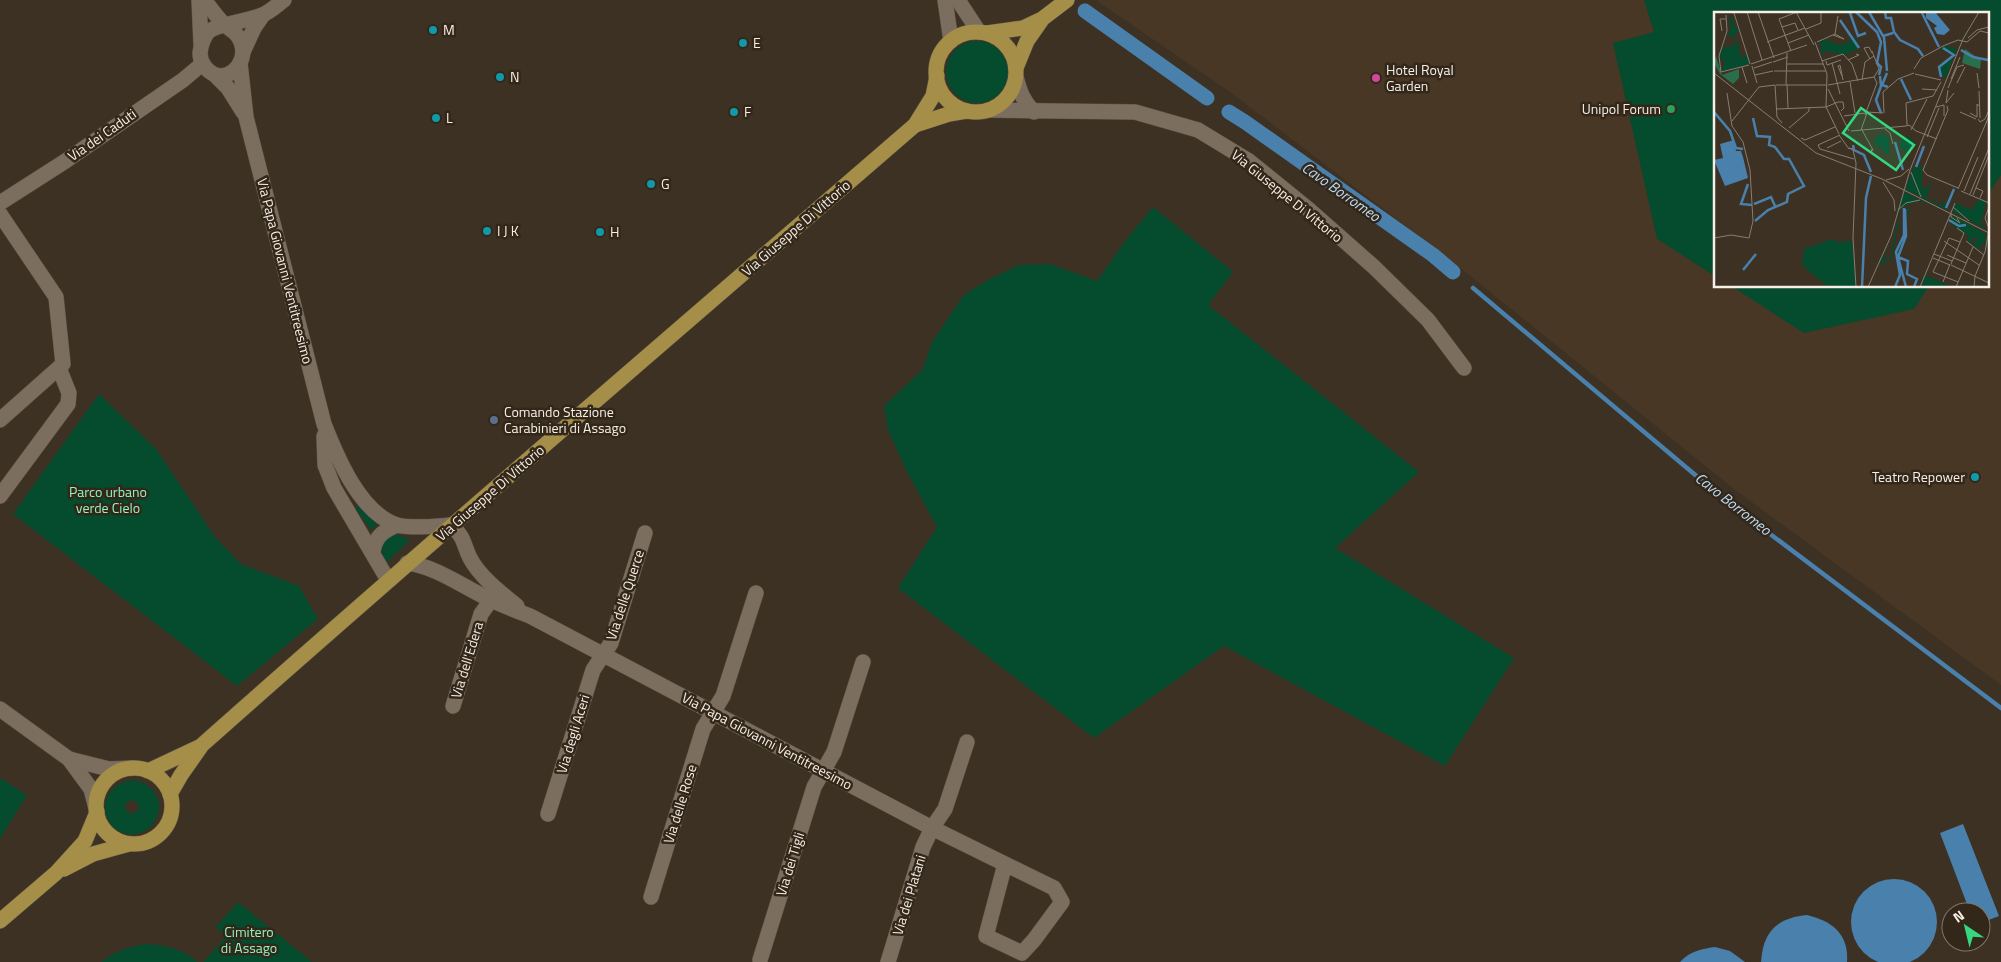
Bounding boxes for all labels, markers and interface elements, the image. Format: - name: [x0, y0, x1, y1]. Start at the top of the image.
- inset map: [1714, 12, 1988, 288]
- place label: M: [443, 19, 455, 40]
- marker: M: [427, 24, 439, 36]
- place label: E: [753, 32, 761, 53]
- marker: E: [737, 37, 749, 49]
- place label: Hotel Royal Garden: [1386, 59, 1454, 96]
- place label: N: [510, 66, 519, 87]
- marker: N: [494, 71, 506, 83]
- marker: Hotel Royal Garden: [1370, 72, 1382, 84]
- place label: Unipol Forum: [1582, 98, 1661, 119]
- place label: F: [744, 101, 751, 122]
- street label: Via dei Caduti: [63, 103, 140, 166]
- marker: Unipol Forum: [1665, 103, 1677, 115]
- marker: F: [728, 106, 740, 118]
- place label: L: [446, 107, 453, 128]
- marker: L: [430, 112, 442, 124]
- street label: Via Giuseppe Di Vittorio: [1227, 144, 1347, 247]
- water label: Cavo Borromeo: [1297, 156, 1386, 227]
- place label: G: [661, 173, 670, 194]
- street label: Via Giuseppe Di Vittorio: [737, 174, 855, 281]
- street label: Via Papa Giovanni Ventitreesimo: [252, 176, 319, 366]
- marker: G: [645, 178, 657, 190]
- place label: I J K: [497, 220, 519, 241]
- place label: H: [610, 221, 619, 242]
- marker: I J K: [481, 225, 493, 237]
- marker: H: [594, 226, 606, 238]
- place label: Comando Stazione Carabinieri di Assago: [504, 401, 626, 438]
- marker: Comando Stazione Carabinieri di Assago: [488, 414, 500, 426]
- street label: Via Giuseppe Di Vittorio: [431, 439, 549, 546]
- place label: Teatro Repower: [1872, 466, 1965, 487]
- water label: Cavo Borromeo: [1690, 467, 1777, 541]
- marker: Teatro Repower: [1969, 471, 1981, 483]
- park label: Parco urbano verde Cielo: [69, 481, 147, 518]
- street label: Via delle Querce: [600, 547, 649, 643]
- street label: Via dell'Edera: [445, 619, 488, 701]
- street label: Via Papa Giovanni Ventitreesimo: [678, 687, 856, 795]
- street label: Via degli Aceri: [551, 692, 594, 776]
- street label: Via delle Rose: [658, 762, 702, 846]
- street label: Via dei Tigli: [770, 829, 809, 898]
- street label: Via dei Platani: [886, 852, 931, 938]
- north arrow: [1941, 902, 1991, 952]
- text: N: [1948, 905, 1968, 927]
- park label: Cimitero di Assago: [221, 921, 277, 958]

